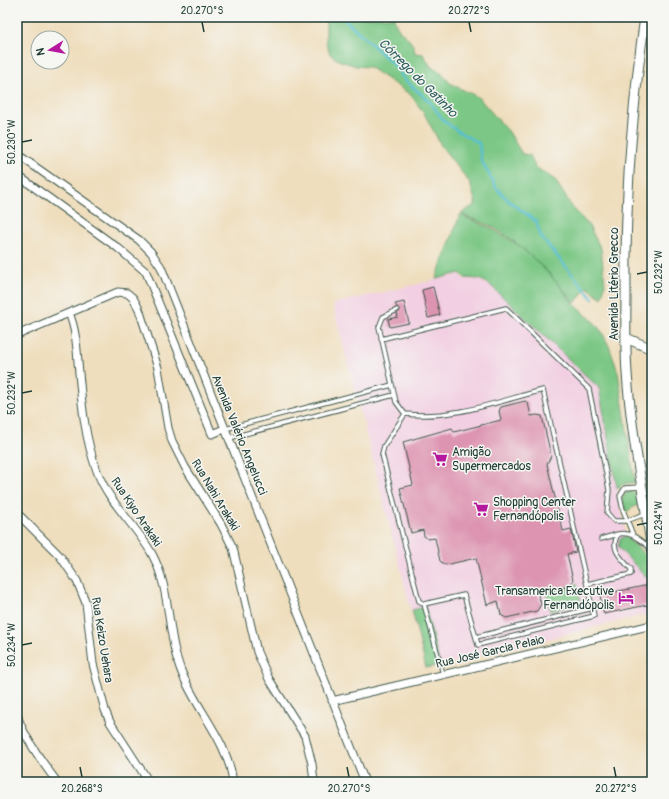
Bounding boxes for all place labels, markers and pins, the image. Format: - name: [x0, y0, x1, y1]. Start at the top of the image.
- place label: Amigão Supermercados: [452, 445, 532, 474]
- supermarket icon: Amigão Supermercados: [431, 450, 449, 468]
- place label: Shopping Center Fernandópolis: [493, 495, 576, 524]
- supermarket icon: Shopping Center Fernandópolis: [472, 500, 490, 518]
- place label: Transamerica Executive Fernandópolis: [495, 584, 615, 613]
- hotel icon: Transamerica Executive Fernandópolis: [617, 589, 635, 607]

